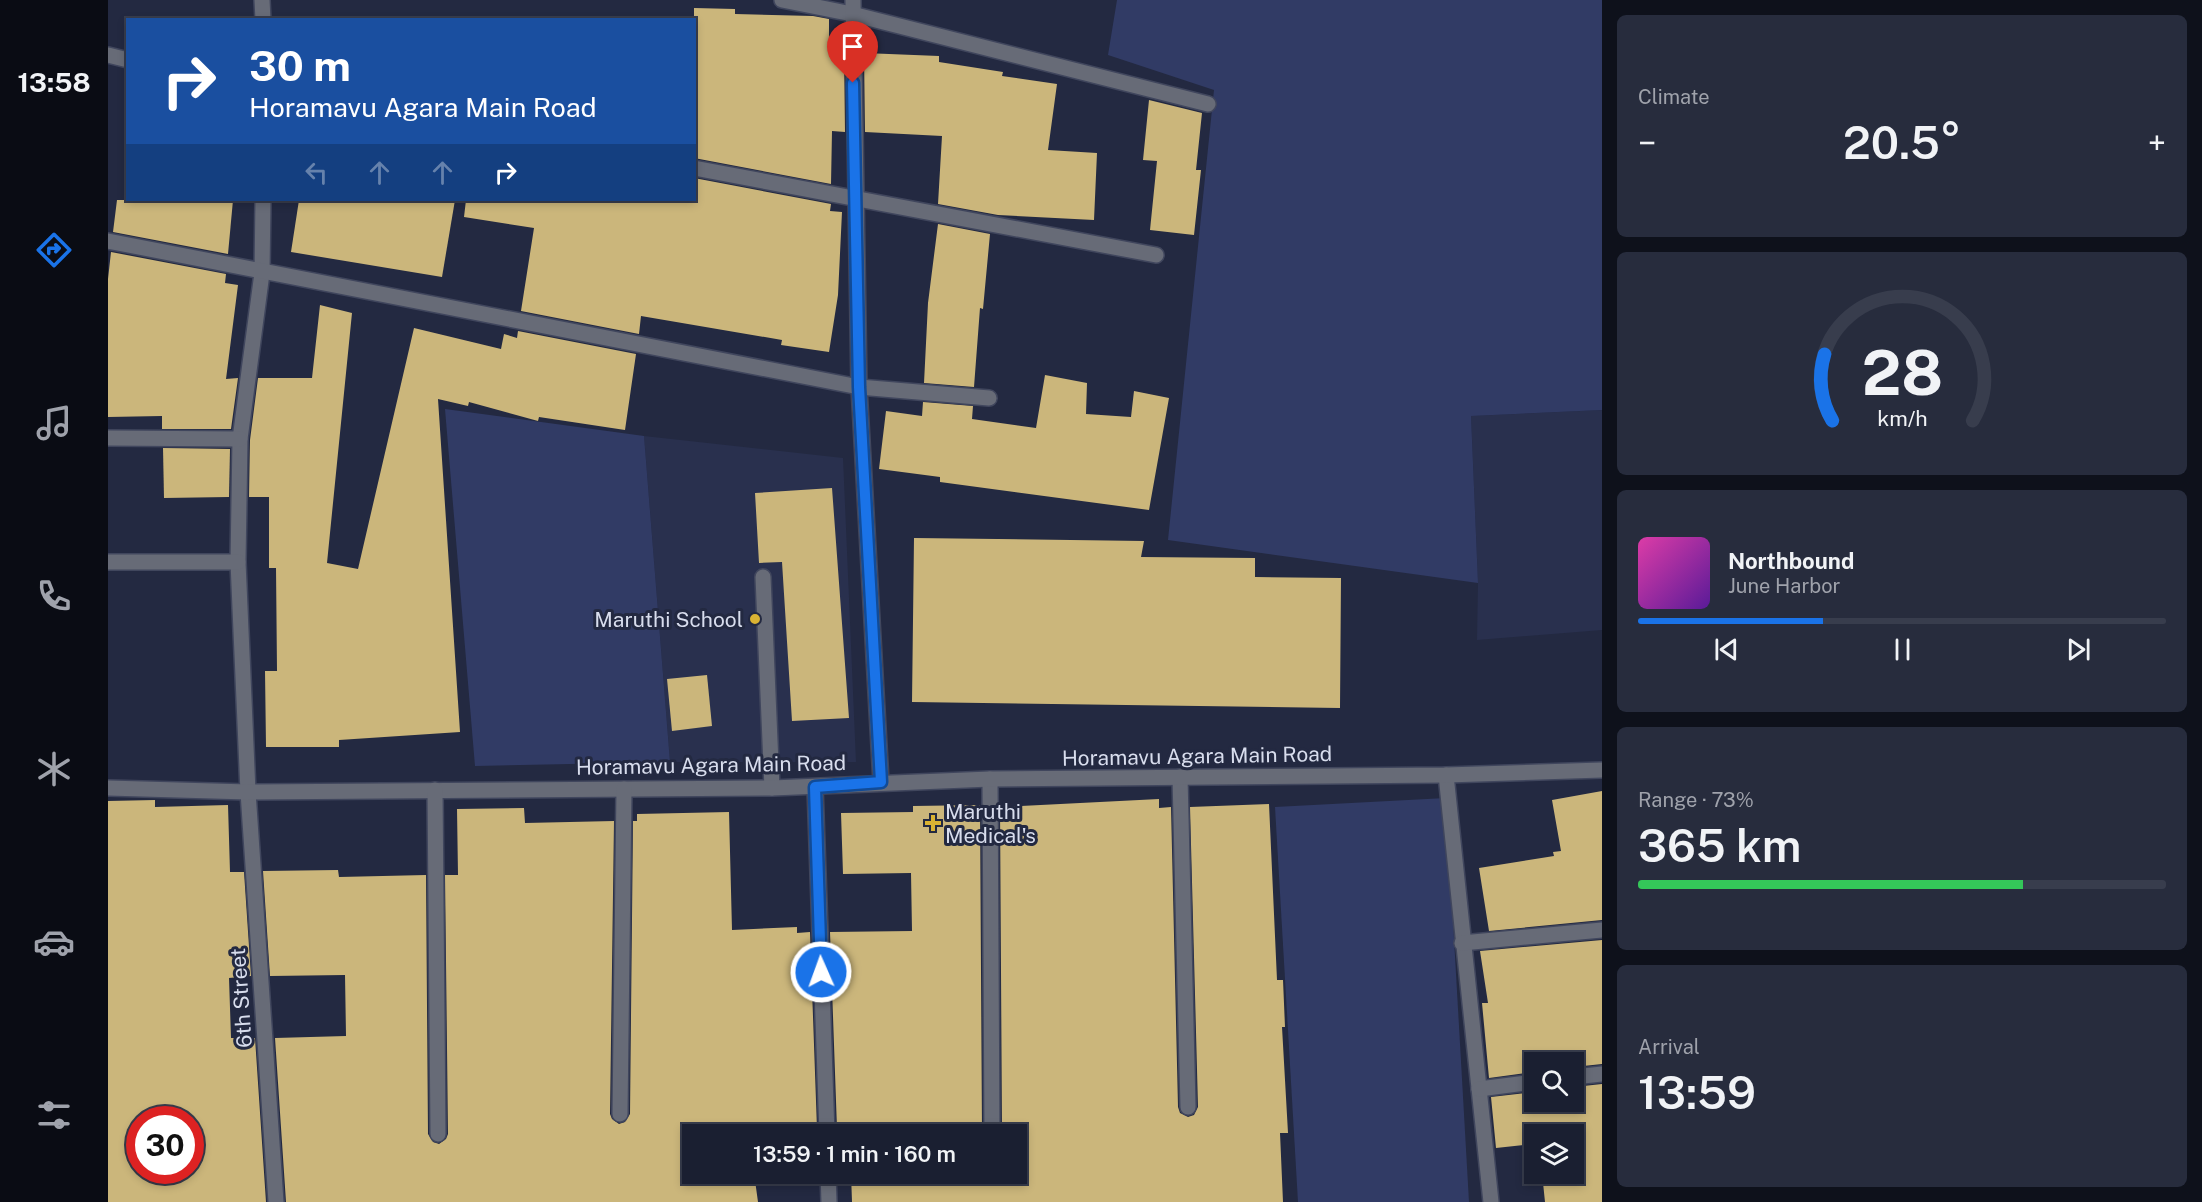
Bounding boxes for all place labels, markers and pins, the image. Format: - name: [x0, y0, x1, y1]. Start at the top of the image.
- pin: [827, 21, 878, 83]
- place label: Maruthi School: [594, 607, 743, 632]
- marker: Maruthi School: [748, 612, 762, 626]
- place label: Maruthi Medical's: [945, 799, 1036, 848]
- marker: Maruthi Medical's: [926, 816, 940, 830]

